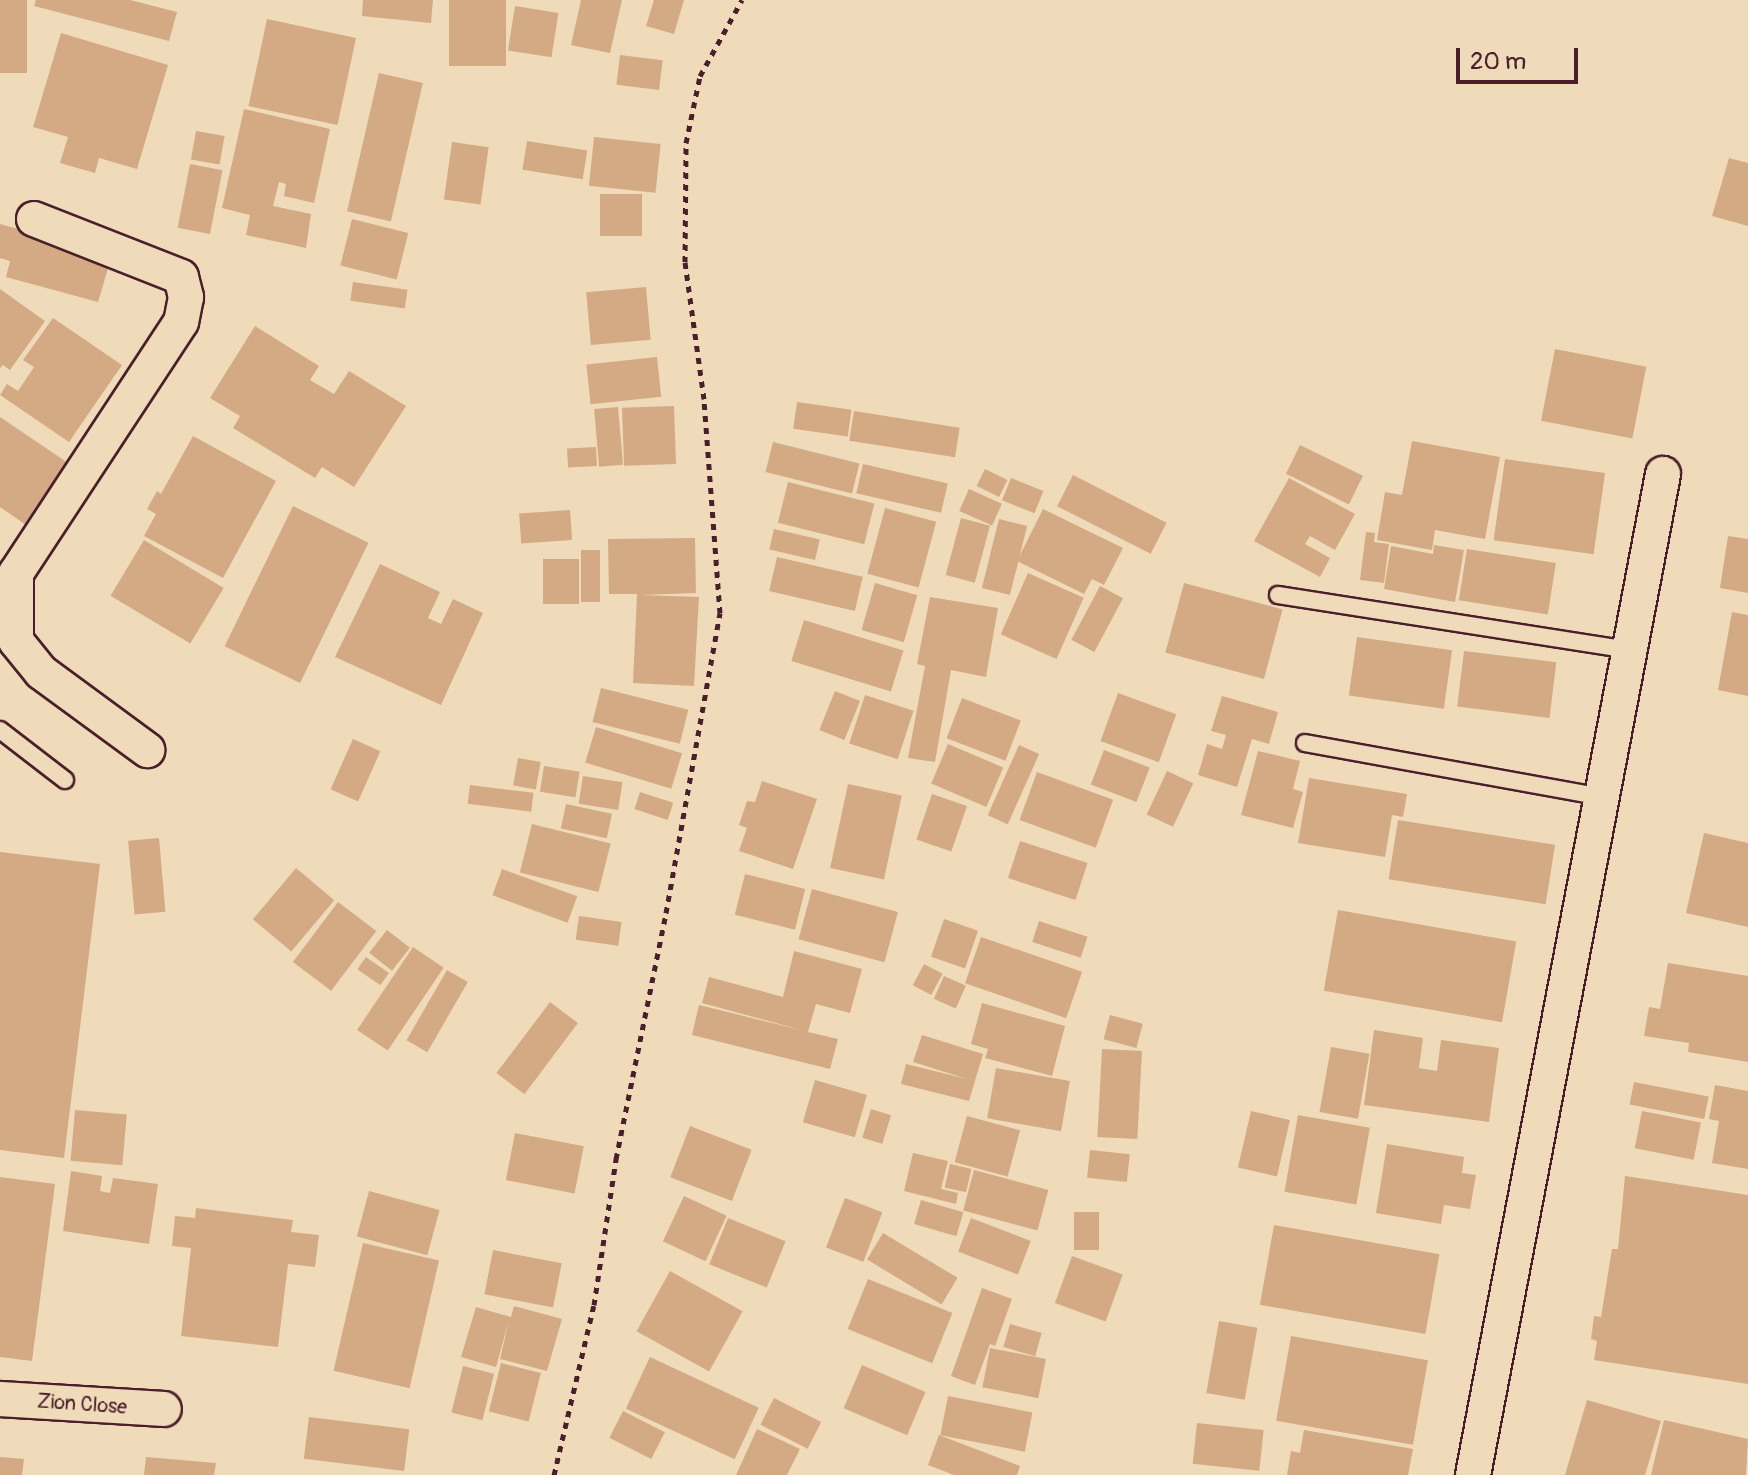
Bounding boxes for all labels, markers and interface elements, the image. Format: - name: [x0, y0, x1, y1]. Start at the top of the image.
- scale bar: [1460, 32, 1582, 82]
- text: 20 m: [1470, 47, 1526, 76]
- street label: Zion Close: [36, 1389, 128, 1419]

